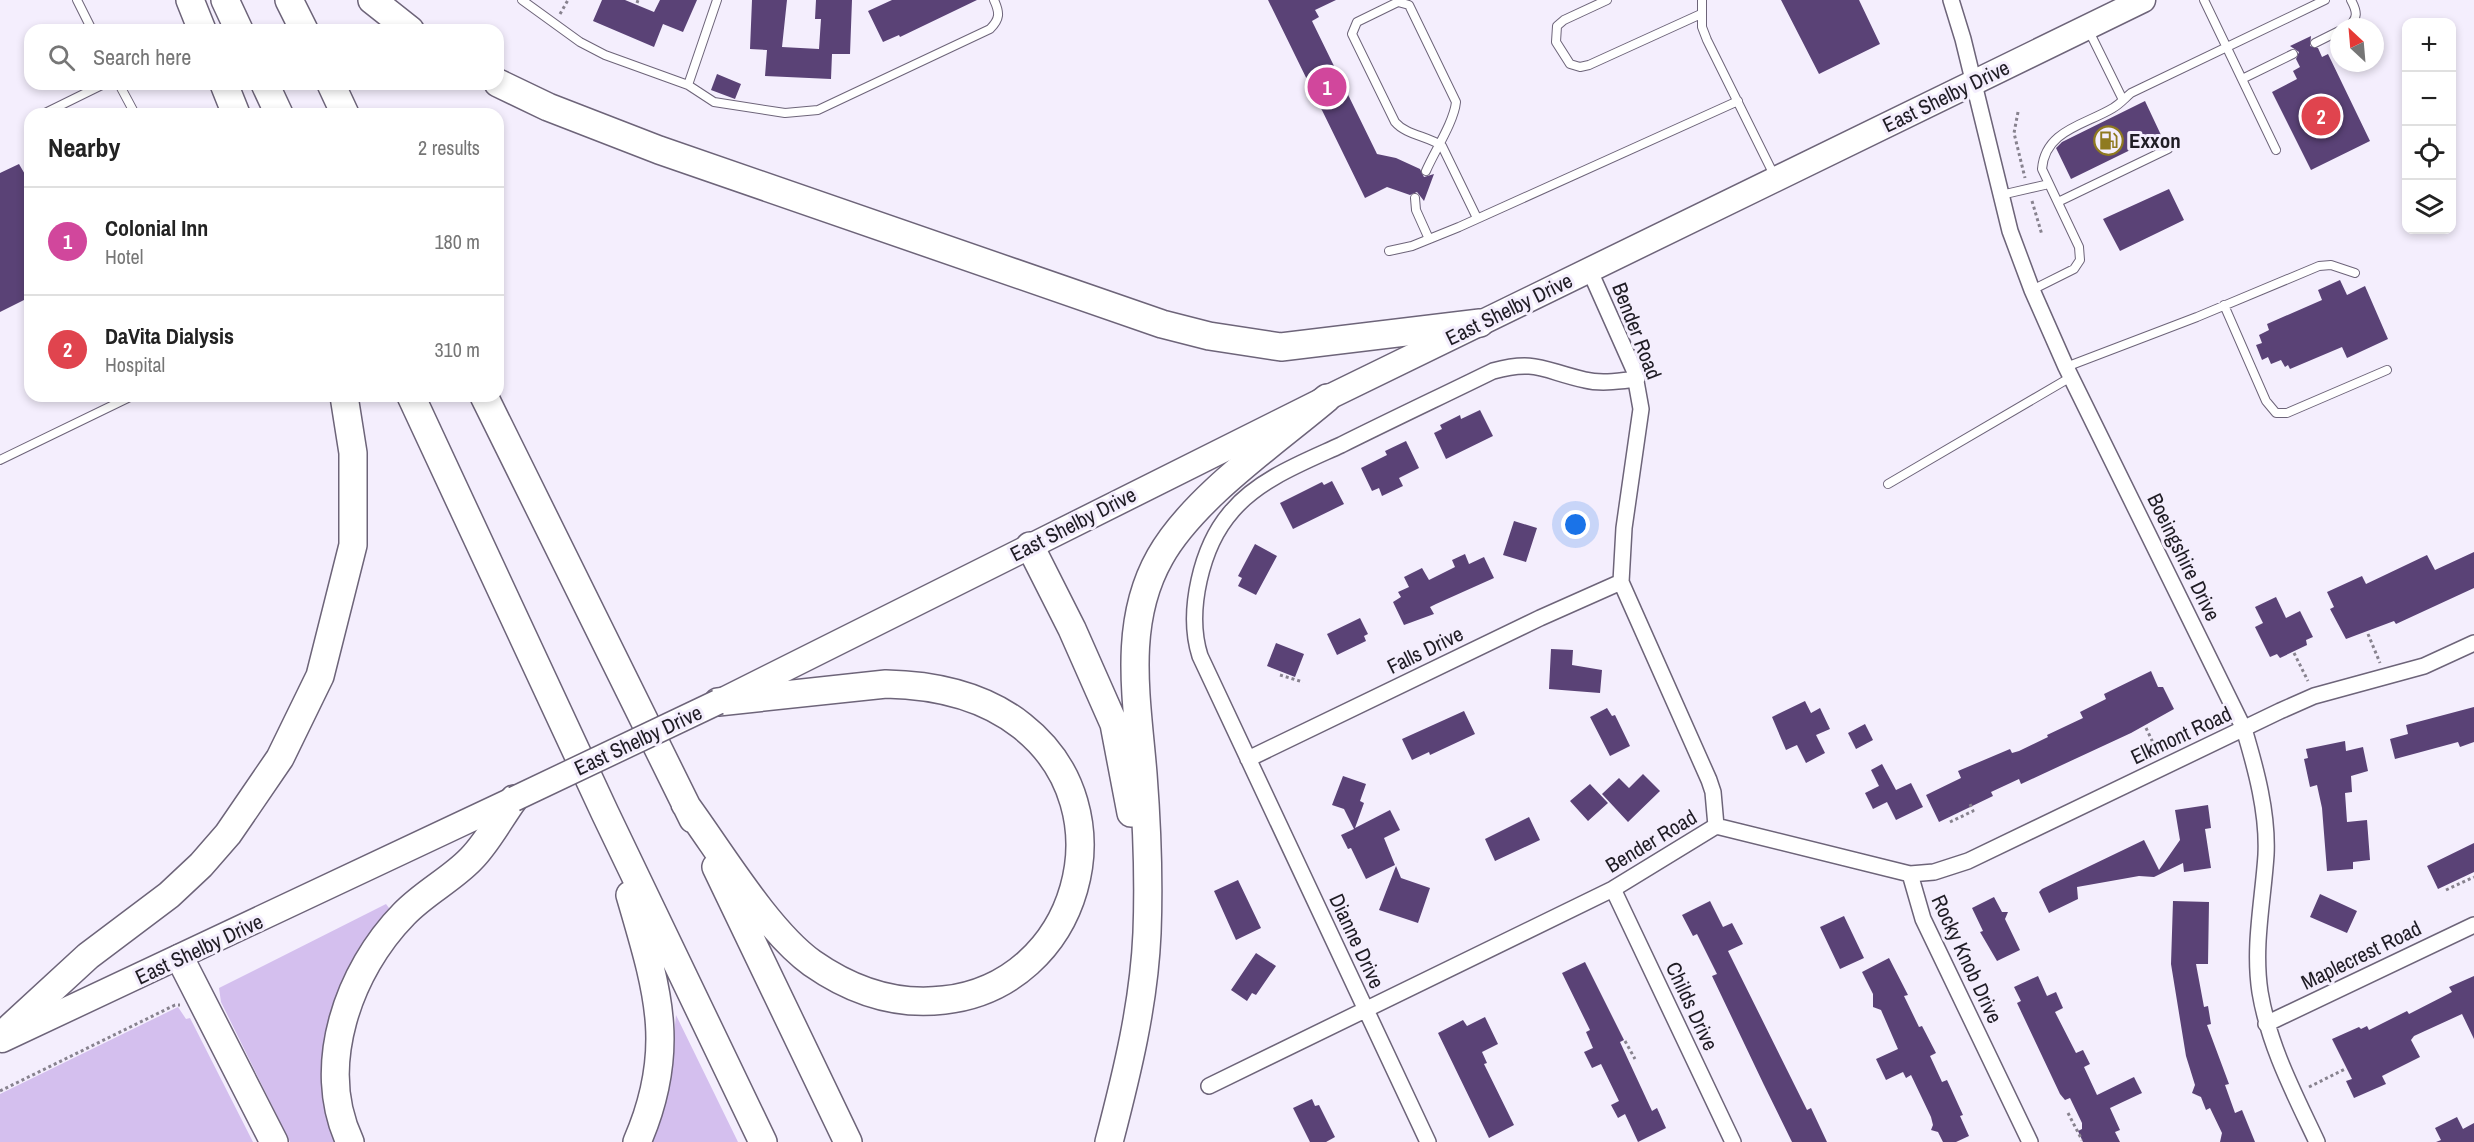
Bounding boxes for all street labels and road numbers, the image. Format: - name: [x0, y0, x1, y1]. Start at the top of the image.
- street label: East Shelby Drive: [1878, 53, 2014, 139]
- street label: East Shelby Drive: [1441, 266, 1577, 352]
- street label: Bender Road: [1605, 278, 1669, 384]
- street label: East Shelby Drive: [1005, 480, 1141, 568]
- street label: Boeingshire Drive: [2141, 488, 2227, 626]
- street label: Falls Drive: [1382, 619, 1468, 681]
- street label: East Shelby Drive: [569, 698, 707, 782]
- street label: Elkmont Road: [2126, 699, 2236, 771]
- street label: Bender Road: [1600, 802, 1702, 880]
- street label: Dianne Drive: [1322, 889, 1392, 993]
- street label: Rocky Knob Drive: [1925, 890, 2009, 1028]
- street label: East Shelby Drive: [130, 907, 268, 991]
- street label: Maplecrest Road: [2296, 913, 2426, 997]
- street label: Childs Drive: [1659, 957, 1725, 1055]

